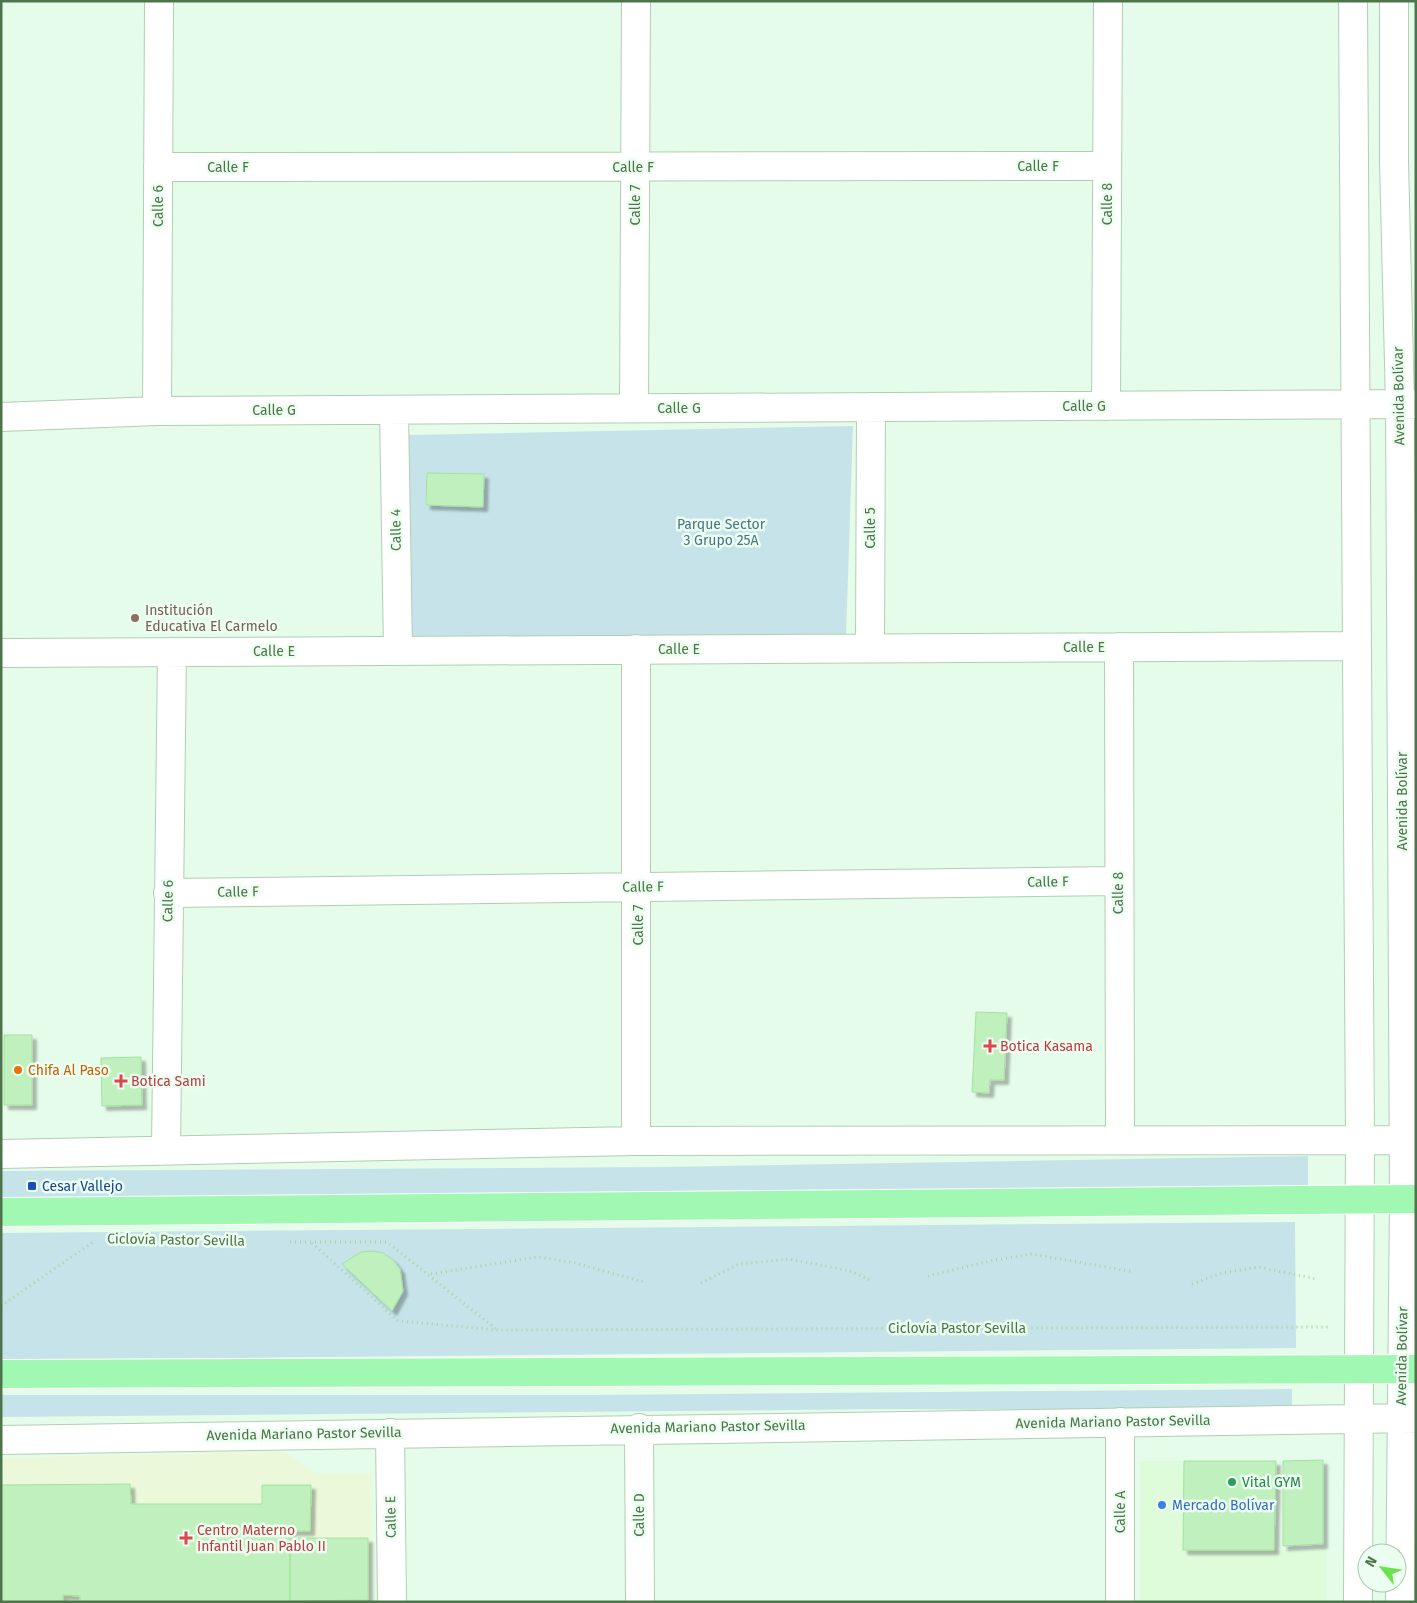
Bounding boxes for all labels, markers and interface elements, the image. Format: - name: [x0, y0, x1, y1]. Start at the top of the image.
- street label: Calle F: [1017, 158, 1059, 175]
- street label: Calle F: [207, 159, 249, 176]
- street label: Calle F: [612, 159, 654, 176]
- street label: Calle 8: [1099, 183, 1116, 225]
- street label: Calle 6: [150, 185, 167, 227]
- street label: Calle 7: [627, 185, 644, 225]
- street label: Avenida Bolívar: [1390, 346, 1408, 446]
- street label: Calle G: [1062, 398, 1106, 415]
- street label: Calle G: [657, 400, 701, 417]
- street label: Calle G: [252, 402, 296, 419]
- street label: Calle 5: [862, 507, 879, 549]
- street label: Calle 4: [387, 508, 405, 551]
- park label: Parque Sector 3 Grupo 25A: [677, 516, 766, 549]
- place label: Institución Educativa El Carmelo: [145, 602, 278, 635]
- marker: Institución Educativa El Carmelo: [129, 612, 141, 624]
- street label: Calle E: [1063, 639, 1105, 656]
- street label: Calle E: [658, 641, 700, 658]
- street label: Calle E: [253, 643, 295, 660]
- street label: Avenida Bolívar: [1394, 751, 1411, 850]
- street label: Calle 8: [1110, 872, 1127, 914]
- street label: Calle F: [1027, 873, 1069, 891]
- street label: Calle F: [622, 878, 664, 896]
- street label: Calle 6: [159, 880, 177, 922]
- street label: Calle F: [217, 883, 259, 901]
- street label: Calle 7: [630, 905, 647, 945]
- place label: Botica Kasama: [1000, 1038, 1093, 1055]
- marker: Botica Kasama: [984, 1040, 996, 1052]
- place label: Chifa Al Paso: [28, 1062, 109, 1079]
- marker: Chifa Al Paso: [12, 1064, 24, 1076]
- place label: Botica Sami: [131, 1073, 206, 1090]
- marker: Botica Sami: [115, 1075, 127, 1087]
- place label: Cesar Vallejo: [42, 1178, 123, 1195]
- marker: Cesar Vallejo: [26, 1180, 38, 1192]
- street label: Ciclovía Pastor Sevilla: [107, 1230, 245, 1250]
- street label: Avenida Bolívar: [1393, 1306, 1411, 1406]
- street label: Ciclovía Pastor Sevilla: [888, 1320, 1026, 1337]
- street label: Avenida Mariano Pastor Sevilla: [1015, 1412, 1211, 1432]
- street label: Avenida Mariano Pastor Sevilla: [610, 1417, 806, 1437]
- street label: Avenida Mariano Pastor Sevilla: [206, 1424, 402, 1444]
- place label: Vital GYM: [1242, 1474, 1301, 1491]
- marker: Vital GYM: [1226, 1476, 1238, 1488]
- street label: Calle A: [1112, 1491, 1129, 1533]
- street label: Calle D: [631, 1493, 648, 1537]
- street label: Calle E: [382, 1496, 400, 1538]
- place label: Mercado Bolívar: [1172, 1497, 1275, 1514]
- marker: Mercado Bolívar: [1156, 1499, 1168, 1511]
- place label: Centro Materno Infantil Juan Pablo II: [197, 1522, 326, 1555]
- marker: Centro Materno Infantil Juan Pablo II: [179, 1531, 193, 1545]
- north arrow: [1357, 1543, 1407, 1593]
- text: N: [1361, 1553, 1381, 1570]

